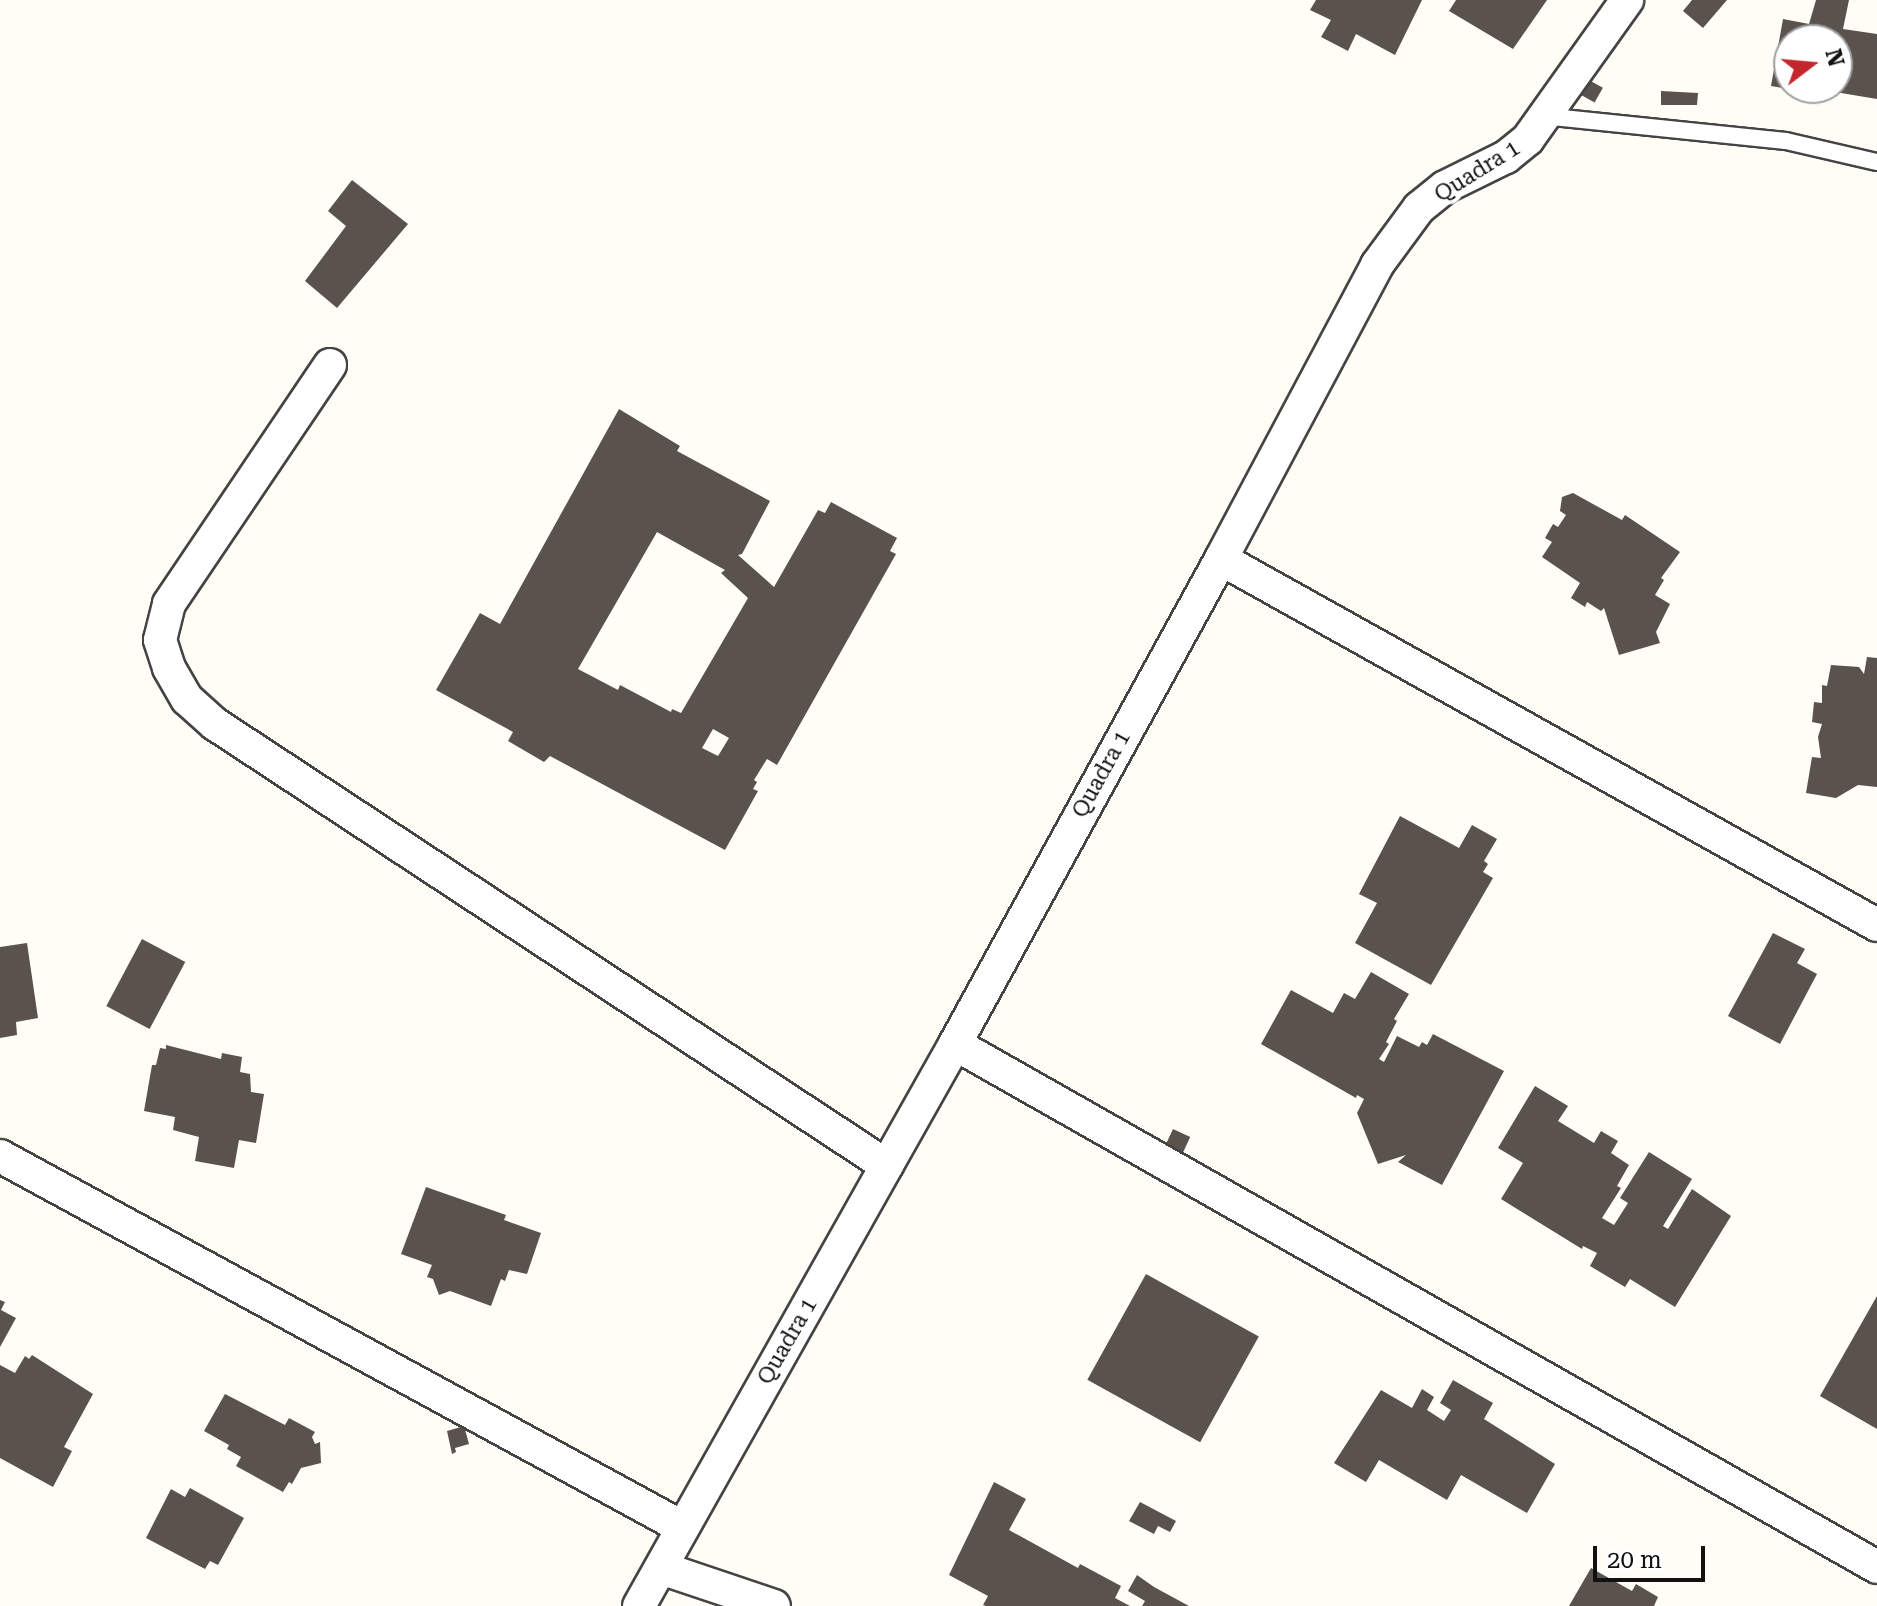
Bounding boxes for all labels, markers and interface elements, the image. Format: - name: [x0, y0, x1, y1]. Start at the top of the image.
- north arrow: [1773, 24, 1853, 104]
- text: N: [1820, 46, 1849, 69]
- street label: Quadra 1: [1429, 134, 1525, 208]
- street label: Quadra 1: [1066, 726, 1136, 822]
- street label: Quadra 1: [752, 1293, 822, 1389]
- scale bar: [1597, 1530, 1709, 1580]
- text: 20 m: [1607, 1546, 1662, 1574]

